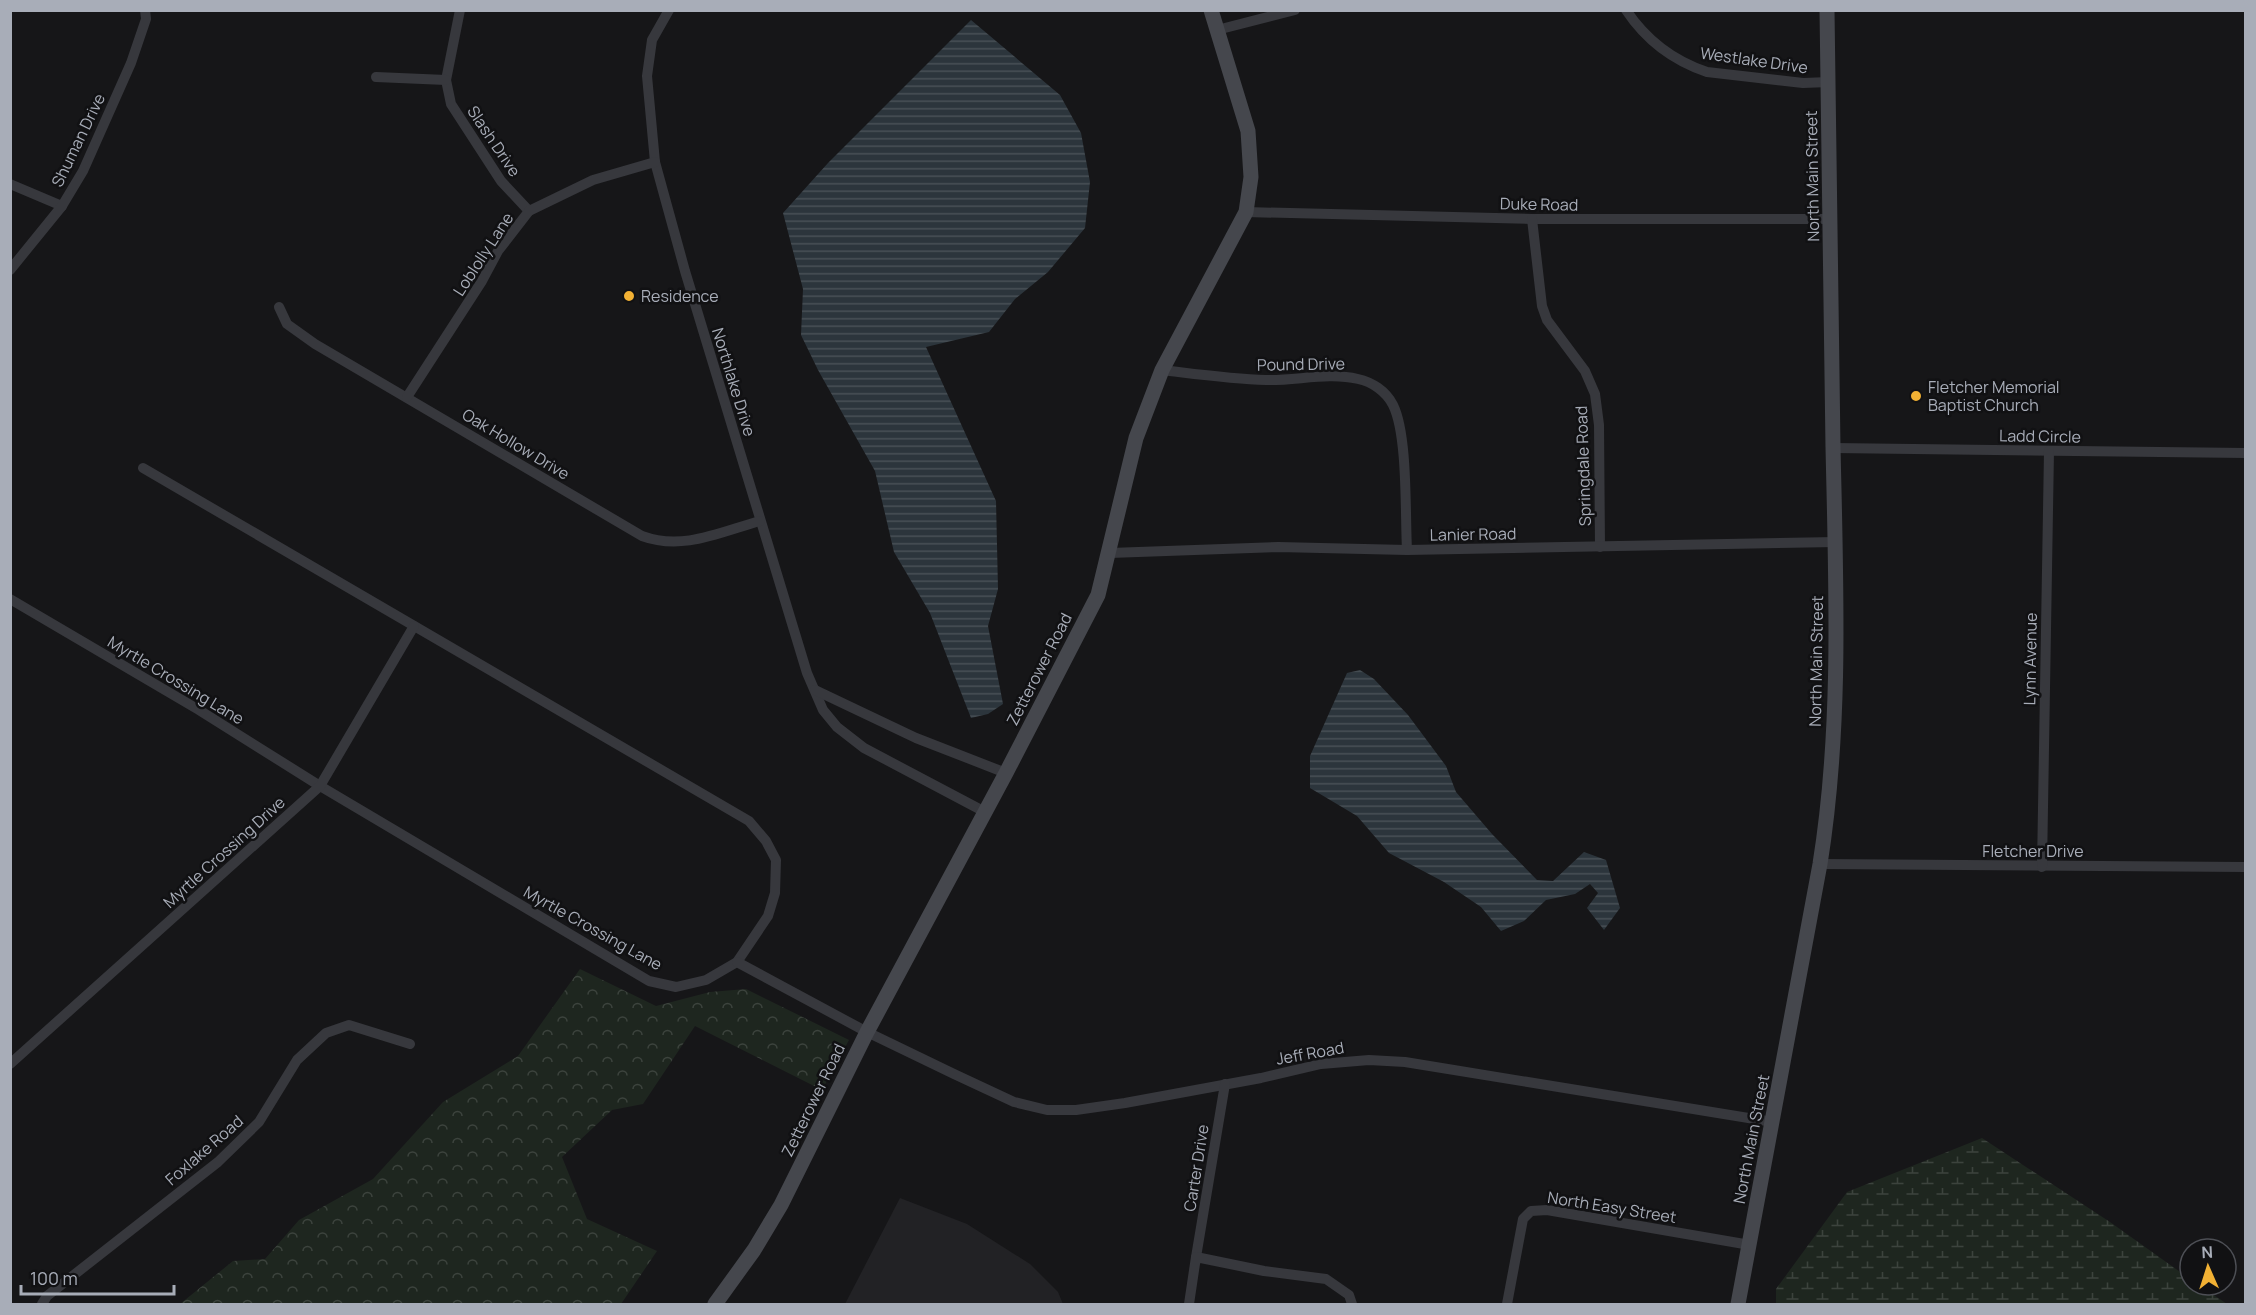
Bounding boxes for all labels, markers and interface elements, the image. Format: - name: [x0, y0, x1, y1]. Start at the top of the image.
- street label: Westlake Drive: [1699, 42, 1809, 78]
- street label: Shuman Drive: [46, 90, 110, 190]
- street label: Slash Drive: [462, 101, 526, 181]
- street label: North Main Street: [1800, 110, 1824, 242]
- street label: Duke Road: [1500, 192, 1578, 216]
- street label: Loblolly Lane: [448, 208, 518, 300]
- place label: Residence: [641, 285, 719, 307]
- marker: Residence: [622, 289, 636, 303]
- street label: Northlake Drive: [707, 325, 761, 439]
- street label: Pound Drive: [1257, 352, 1345, 376]
- place label: Fletcher Memorial Baptist Church: [1928, 376, 2060, 416]
- marker: Fletcher Memorial Baptist Church: [1909, 389, 1923, 403]
- street label: Oak Hollow Drive: [458, 403, 574, 485]
- street label: Springdale Road: [1570, 405, 1596, 527]
- street label: Ladd Circle: [1999, 424, 2081, 448]
- street label: Lanier Road: [1430, 522, 1516, 546]
- street label: North Main Street: [1804, 595, 1828, 727]
- street label: Zetterower Road: [1001, 609, 1077, 729]
- street label: Lynn Avenue: [2018, 612, 2042, 706]
- street label: Myrtle Crossing Lane: [104, 631, 248, 729]
- street label: Myrtle Crossing Drive: [158, 791, 290, 913]
- street label: Fletcher Drive: [1982, 840, 2084, 862]
- street label: Myrtle Crossing Lane: [520, 881, 666, 975]
- street label: Jeff Road: [1274, 1036, 1346, 1070]
- street label: Zetterower Road: [776, 1040, 850, 1160]
- street label: North Main Street: [1728, 1073, 1774, 1205]
- street label: Foxlake Road: [160, 1110, 248, 1190]
- street label: Carter Drive: [1178, 1123, 1214, 1213]
- street label: North Easy Street: [1546, 1186, 1678, 1228]
- north arrow: [2178, 1237, 2238, 1297]
- text: N: [2201, 1241, 2214, 1263]
- scale bar: [21, 1258, 174, 1296]
- text: 100 m: [30, 1266, 78, 1290]

